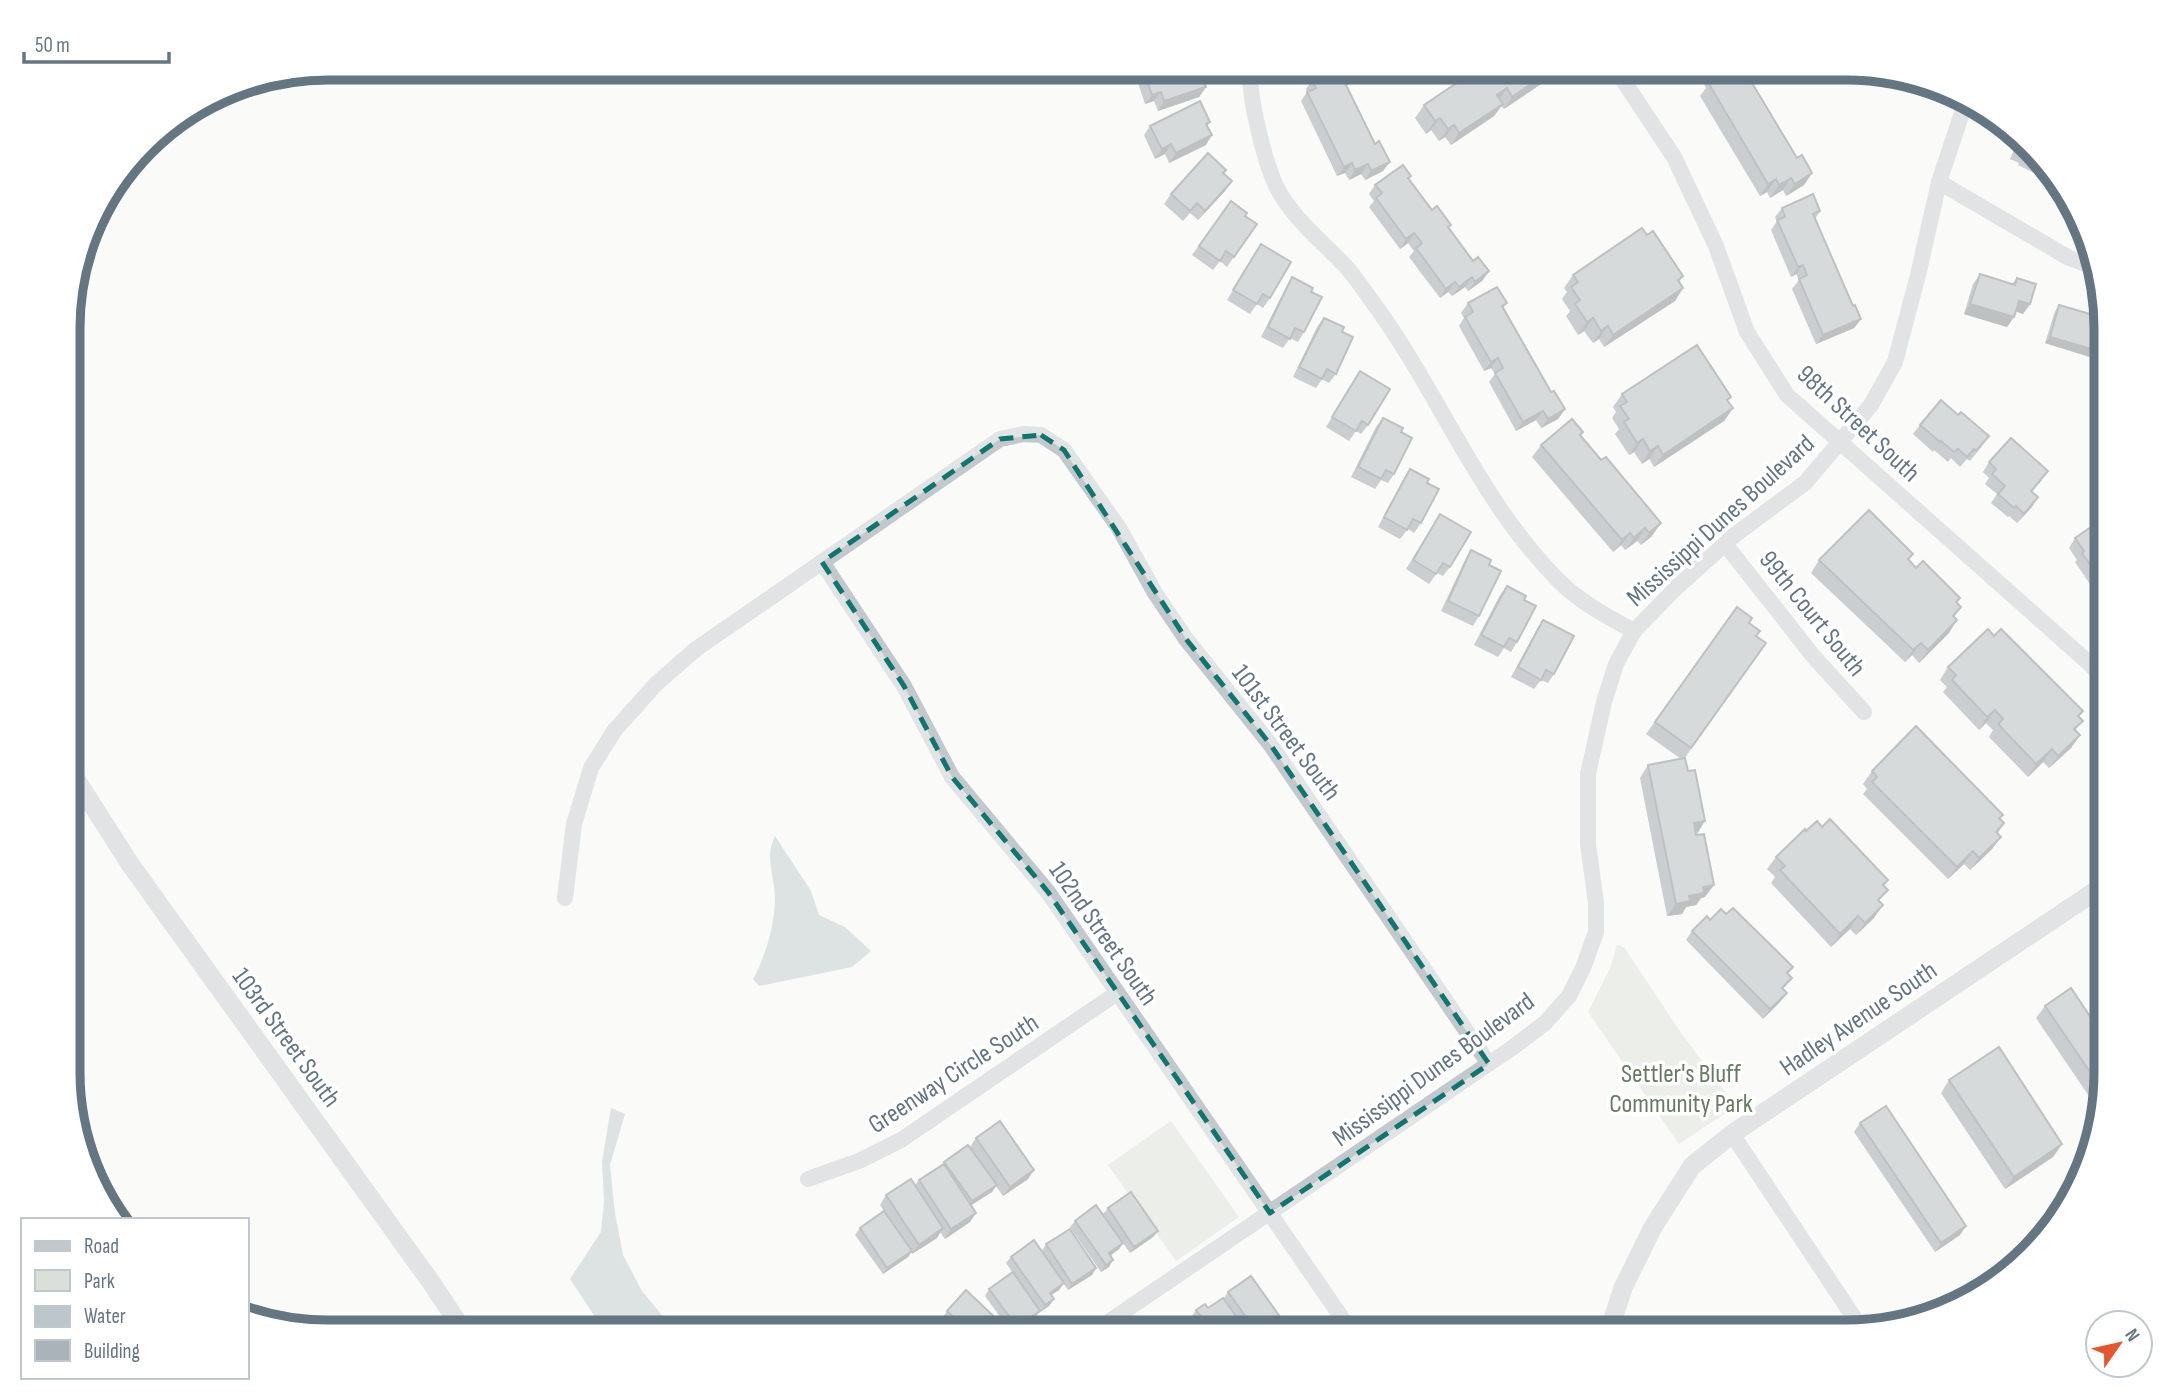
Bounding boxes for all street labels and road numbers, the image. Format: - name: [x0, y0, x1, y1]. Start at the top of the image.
- street label: 98th Street South: [1790, 359, 1926, 489]
- street label: Mississippi Dunes Boulevard: [1621, 429, 1821, 614]
- street label: 99th Court South: [1752, 545, 1872, 683]
- street label: 101st Street South: [1225, 659, 1347, 807]
- street label: 102nd Street South: [1042, 856, 1164, 1012]
- street label: Hadley Avenue South: [1774, 955, 1943, 1083]
- street label: 103rd Street South: [225, 962, 347, 1114]
- street label: Mississippi Dunes Boulevard: [1327, 987, 1541, 1154]
- street label: Greenway Circle South: [863, 1008, 1045, 1141]

